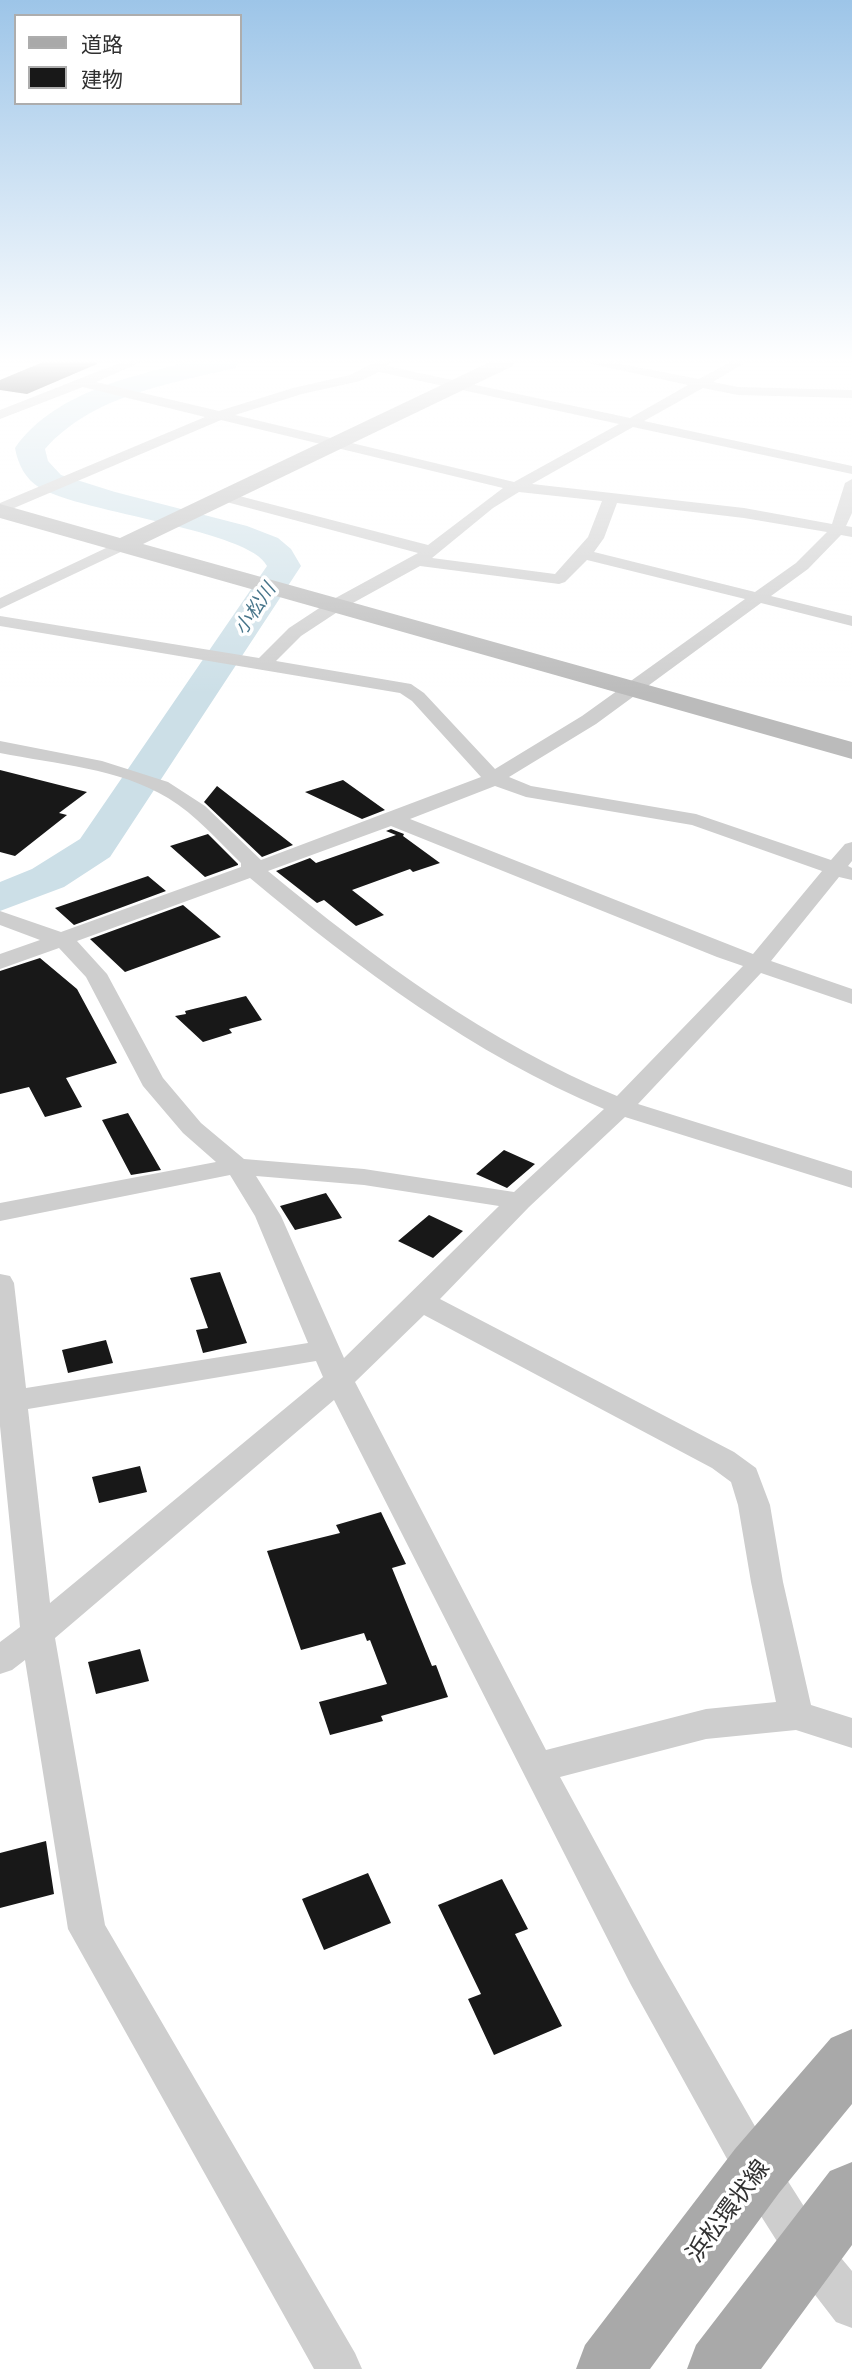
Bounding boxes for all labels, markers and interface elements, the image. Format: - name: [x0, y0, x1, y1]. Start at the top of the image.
- legend: [14, 14, 242, 105]
- text: 道路: [81, 32, 123, 56]
- text: 建物: [81, 67, 123, 91]
- water label: 小松川: [230, 579, 280, 639]
- street label: 浜松環状線: [680, 2154, 776, 2268]

